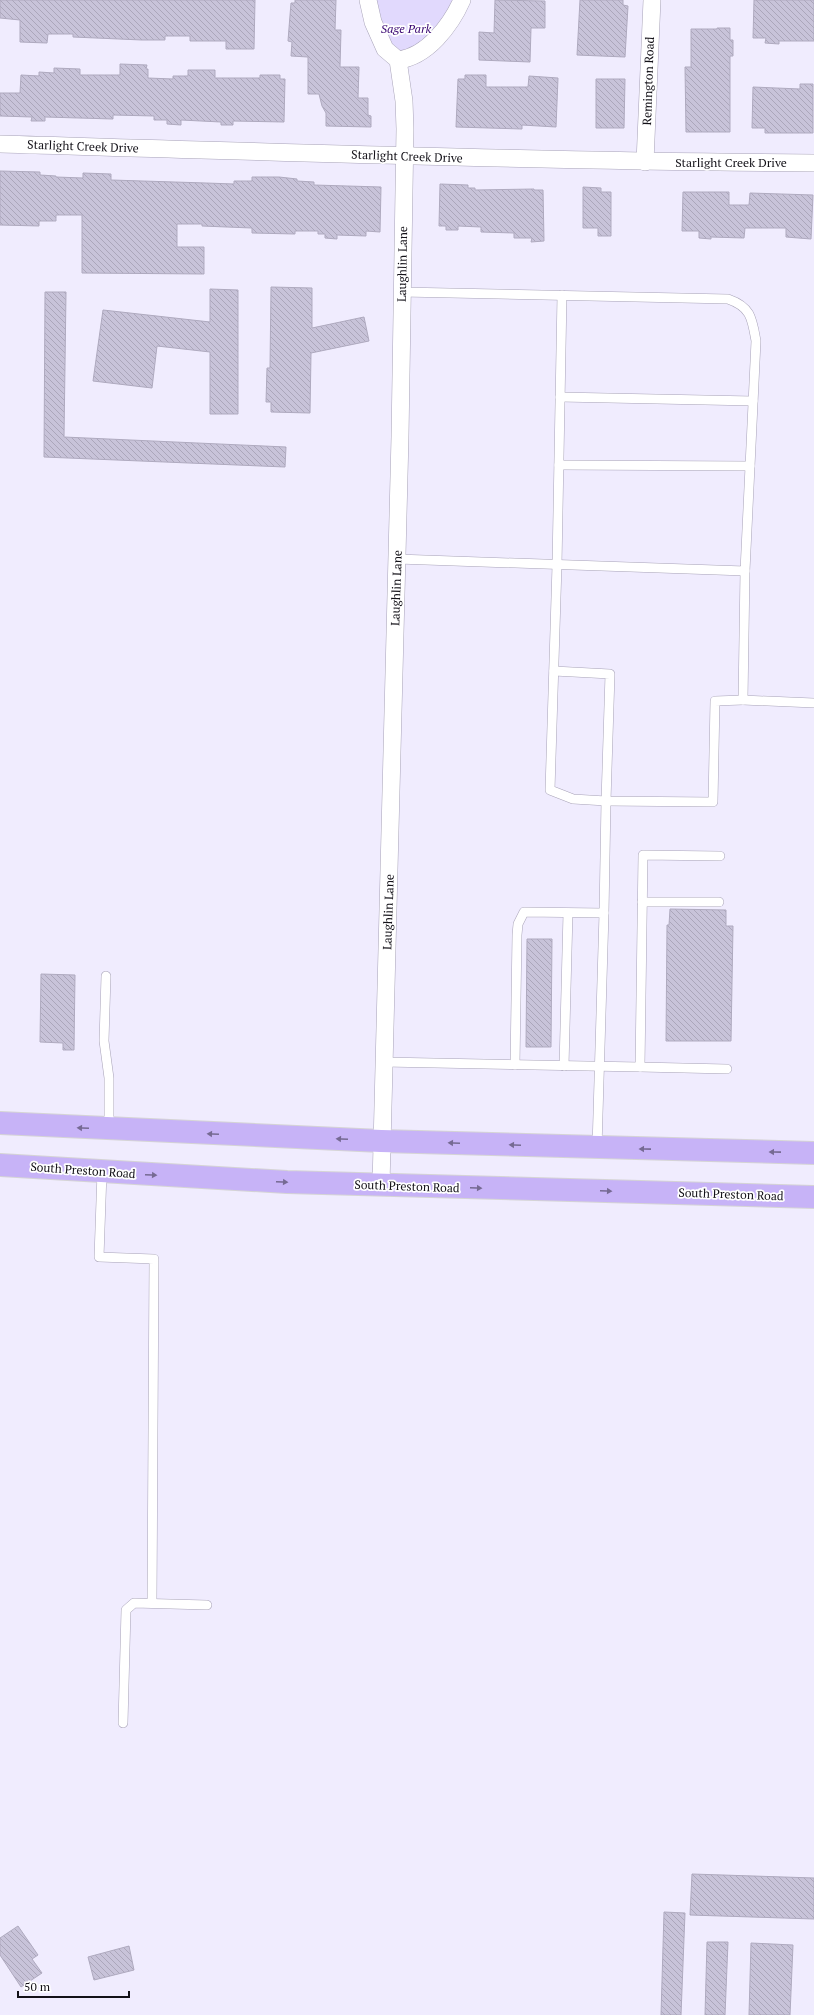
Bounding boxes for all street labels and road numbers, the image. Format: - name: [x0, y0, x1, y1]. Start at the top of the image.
- street label: Remington Road: [639, 36, 657, 126]
- street label: Starlight Creek Drive: [27, 137, 139, 155]
- street label: Starlight Creek Drive: [351, 147, 463, 165]
- street label: Starlight Creek Drive: [675, 155, 787, 170]
- street label: Laughlin Lane: [394, 226, 410, 302]
- street label: Laughlin Lane: [387, 550, 405, 626]
- street label: Laughlin Lane: [379, 874, 397, 950]
- street label: South Preston Road: [30, 1159, 136, 1181]
- street label: South Preston Road: [354, 1177, 460, 1195]
- street label: South Preston Road: [678, 1185, 784, 1203]

